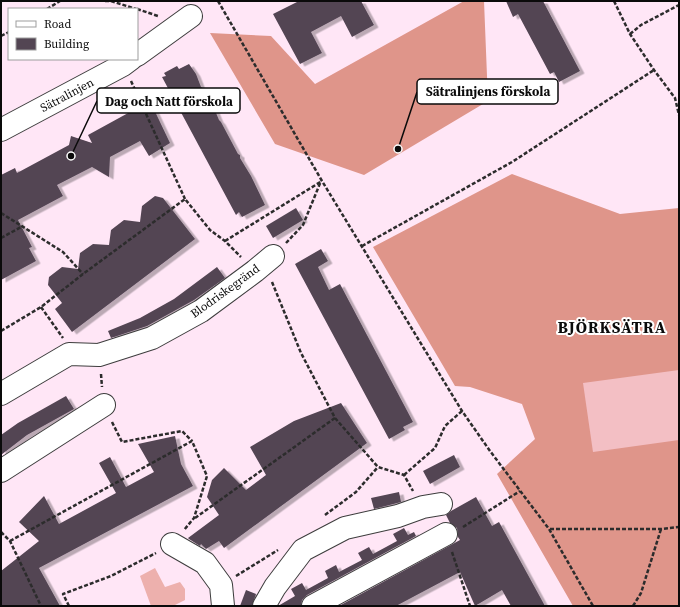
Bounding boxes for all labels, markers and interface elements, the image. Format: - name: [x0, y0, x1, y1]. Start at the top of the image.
- legend: [8, 8, 138, 60]
- text: Road: [44, 16, 71, 32]
- text: Building: [44, 36, 89, 52]
- street label: Sätralinjen: [37, 74, 97, 116]
- callout: Sätralinjens förskola: [417, 79, 558, 104]
- text: Sätralinjens förskola: [426, 83, 550, 100]
- callout: Dag och Natt förskola: [97, 88, 240, 113]
- text: Dag och Natt förskola: [105, 93, 233, 110]
- street label: Blodriskegränd: [187, 260, 263, 322]
- district label: BJÖRKSÄTRA: [557, 316, 667, 338]

